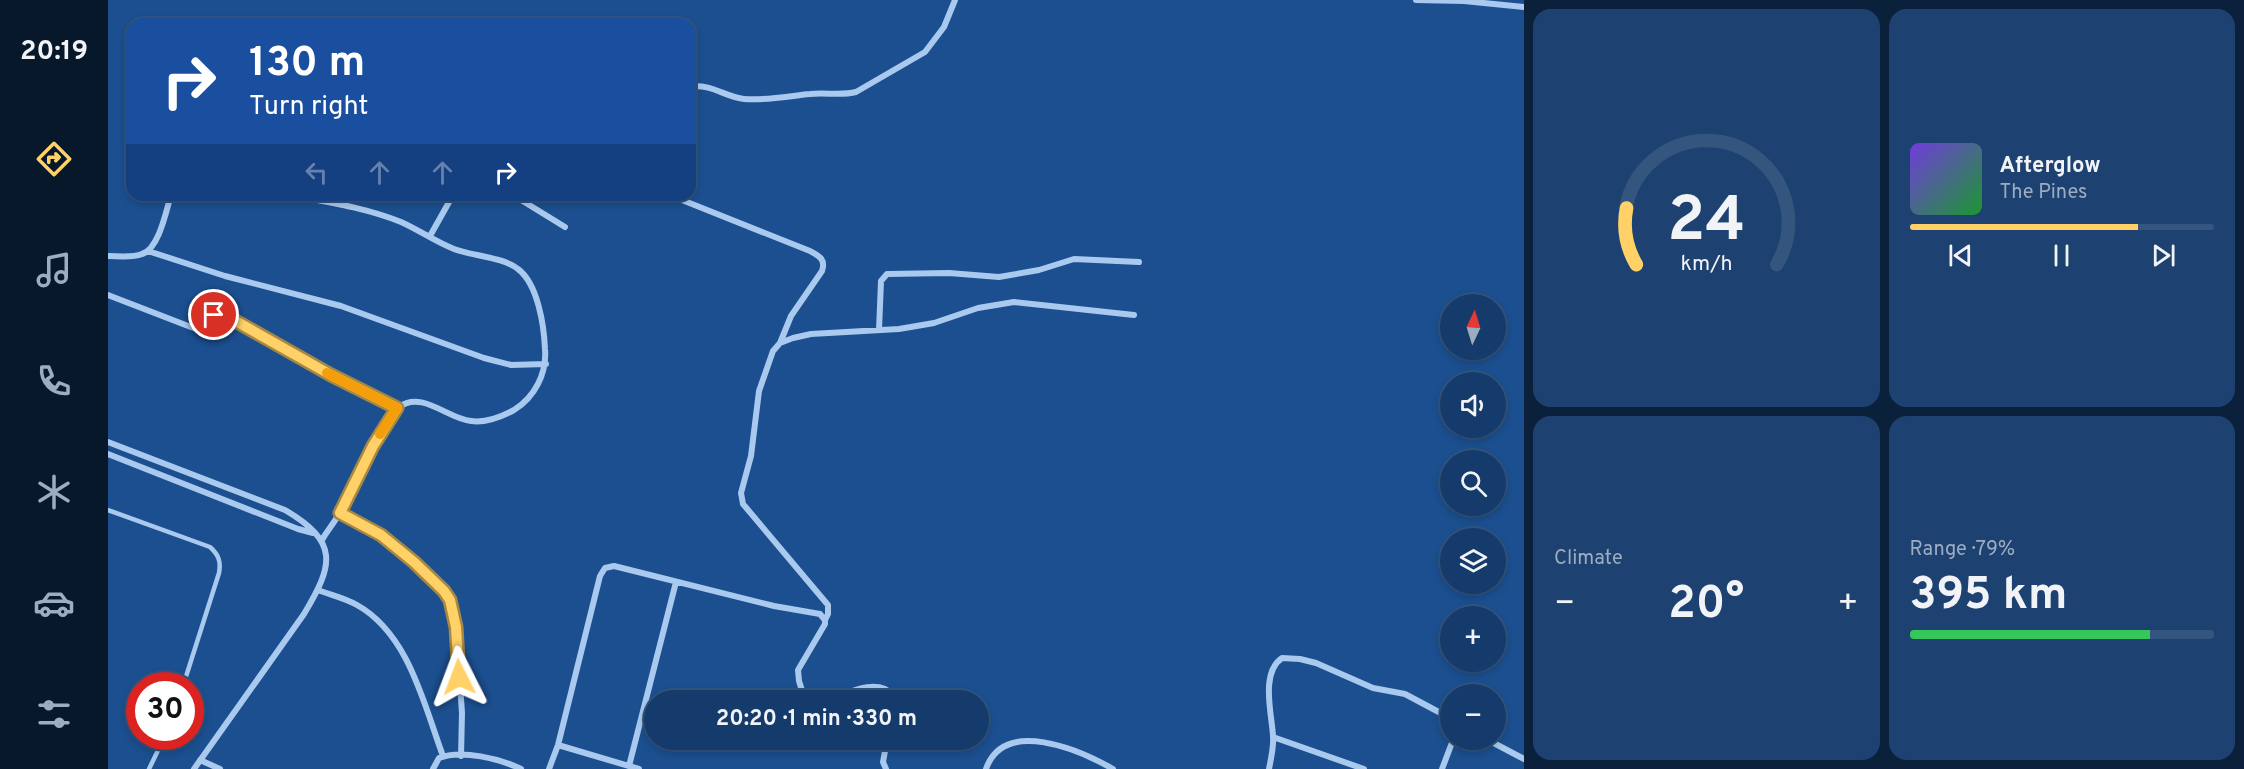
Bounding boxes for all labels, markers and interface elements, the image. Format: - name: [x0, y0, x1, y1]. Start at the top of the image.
- text: 20:19: [20, 35, 88, 69]
- text: 130 m: [249, 38, 365, 91]
- icon: right: [150, 42, 228, 120]
- text: Turn right: [249, 90, 368, 124]
- icon: directions: [33, 138, 75, 180]
- text: Afterglow: [2000, 153, 2101, 180]
- icon: left: [300, 156, 333, 189]
- icon: ahead: [363, 156, 396, 189]
- icon: ahead: [426, 156, 459, 189]
- icon: right: [489, 156, 522, 189]
- text: The Pines: [2000, 180, 2087, 206]
- text: 24: [1667, 184, 1745, 263]
- icon: previous: [1944, 239, 1977, 272]
- icon: pause: [2045, 239, 2078, 272]
- icon: next: [2147, 239, 2180, 272]
- icon: music: [33, 249, 75, 291]
- text: km/h: [1680, 251, 1732, 278]
- pin: [188, 289, 239, 340]
- north arrow: [1440, 294, 1506, 360]
- map controls: [1440, 294, 1506, 750]
- icon: arrive: [197, 298, 230, 331]
- icon: phone: [33, 360, 75, 402]
- button: sound: [1440, 372, 1506, 438]
- button: search: [1440, 450, 1506, 516]
- icon: climate: [33, 471, 75, 513]
- button: layers: [1440, 528, 1506, 594]
- text: Range · 79%: [1910, 537, 2015, 563]
- text: Climate: [1554, 546, 1623, 572]
- text: 395 km: [1910, 568, 2067, 625]
- text: 20°: [1668, 577, 1744, 634]
- icon: car: [33, 582, 75, 624]
- text: −: [1554, 584, 1575, 626]
- text: +: [1837, 584, 1858, 626]
- button: +: [1440, 606, 1506, 672]
- position arrow: [427, 645, 491, 709]
- speed limit sign: 30: [126, 672, 204, 750]
- button: −: [1440, 684, 1506, 750]
- icon: filters: [33, 693, 75, 735]
- text: 20:20 · 1 min · 330 m: [716, 706, 917, 733]

